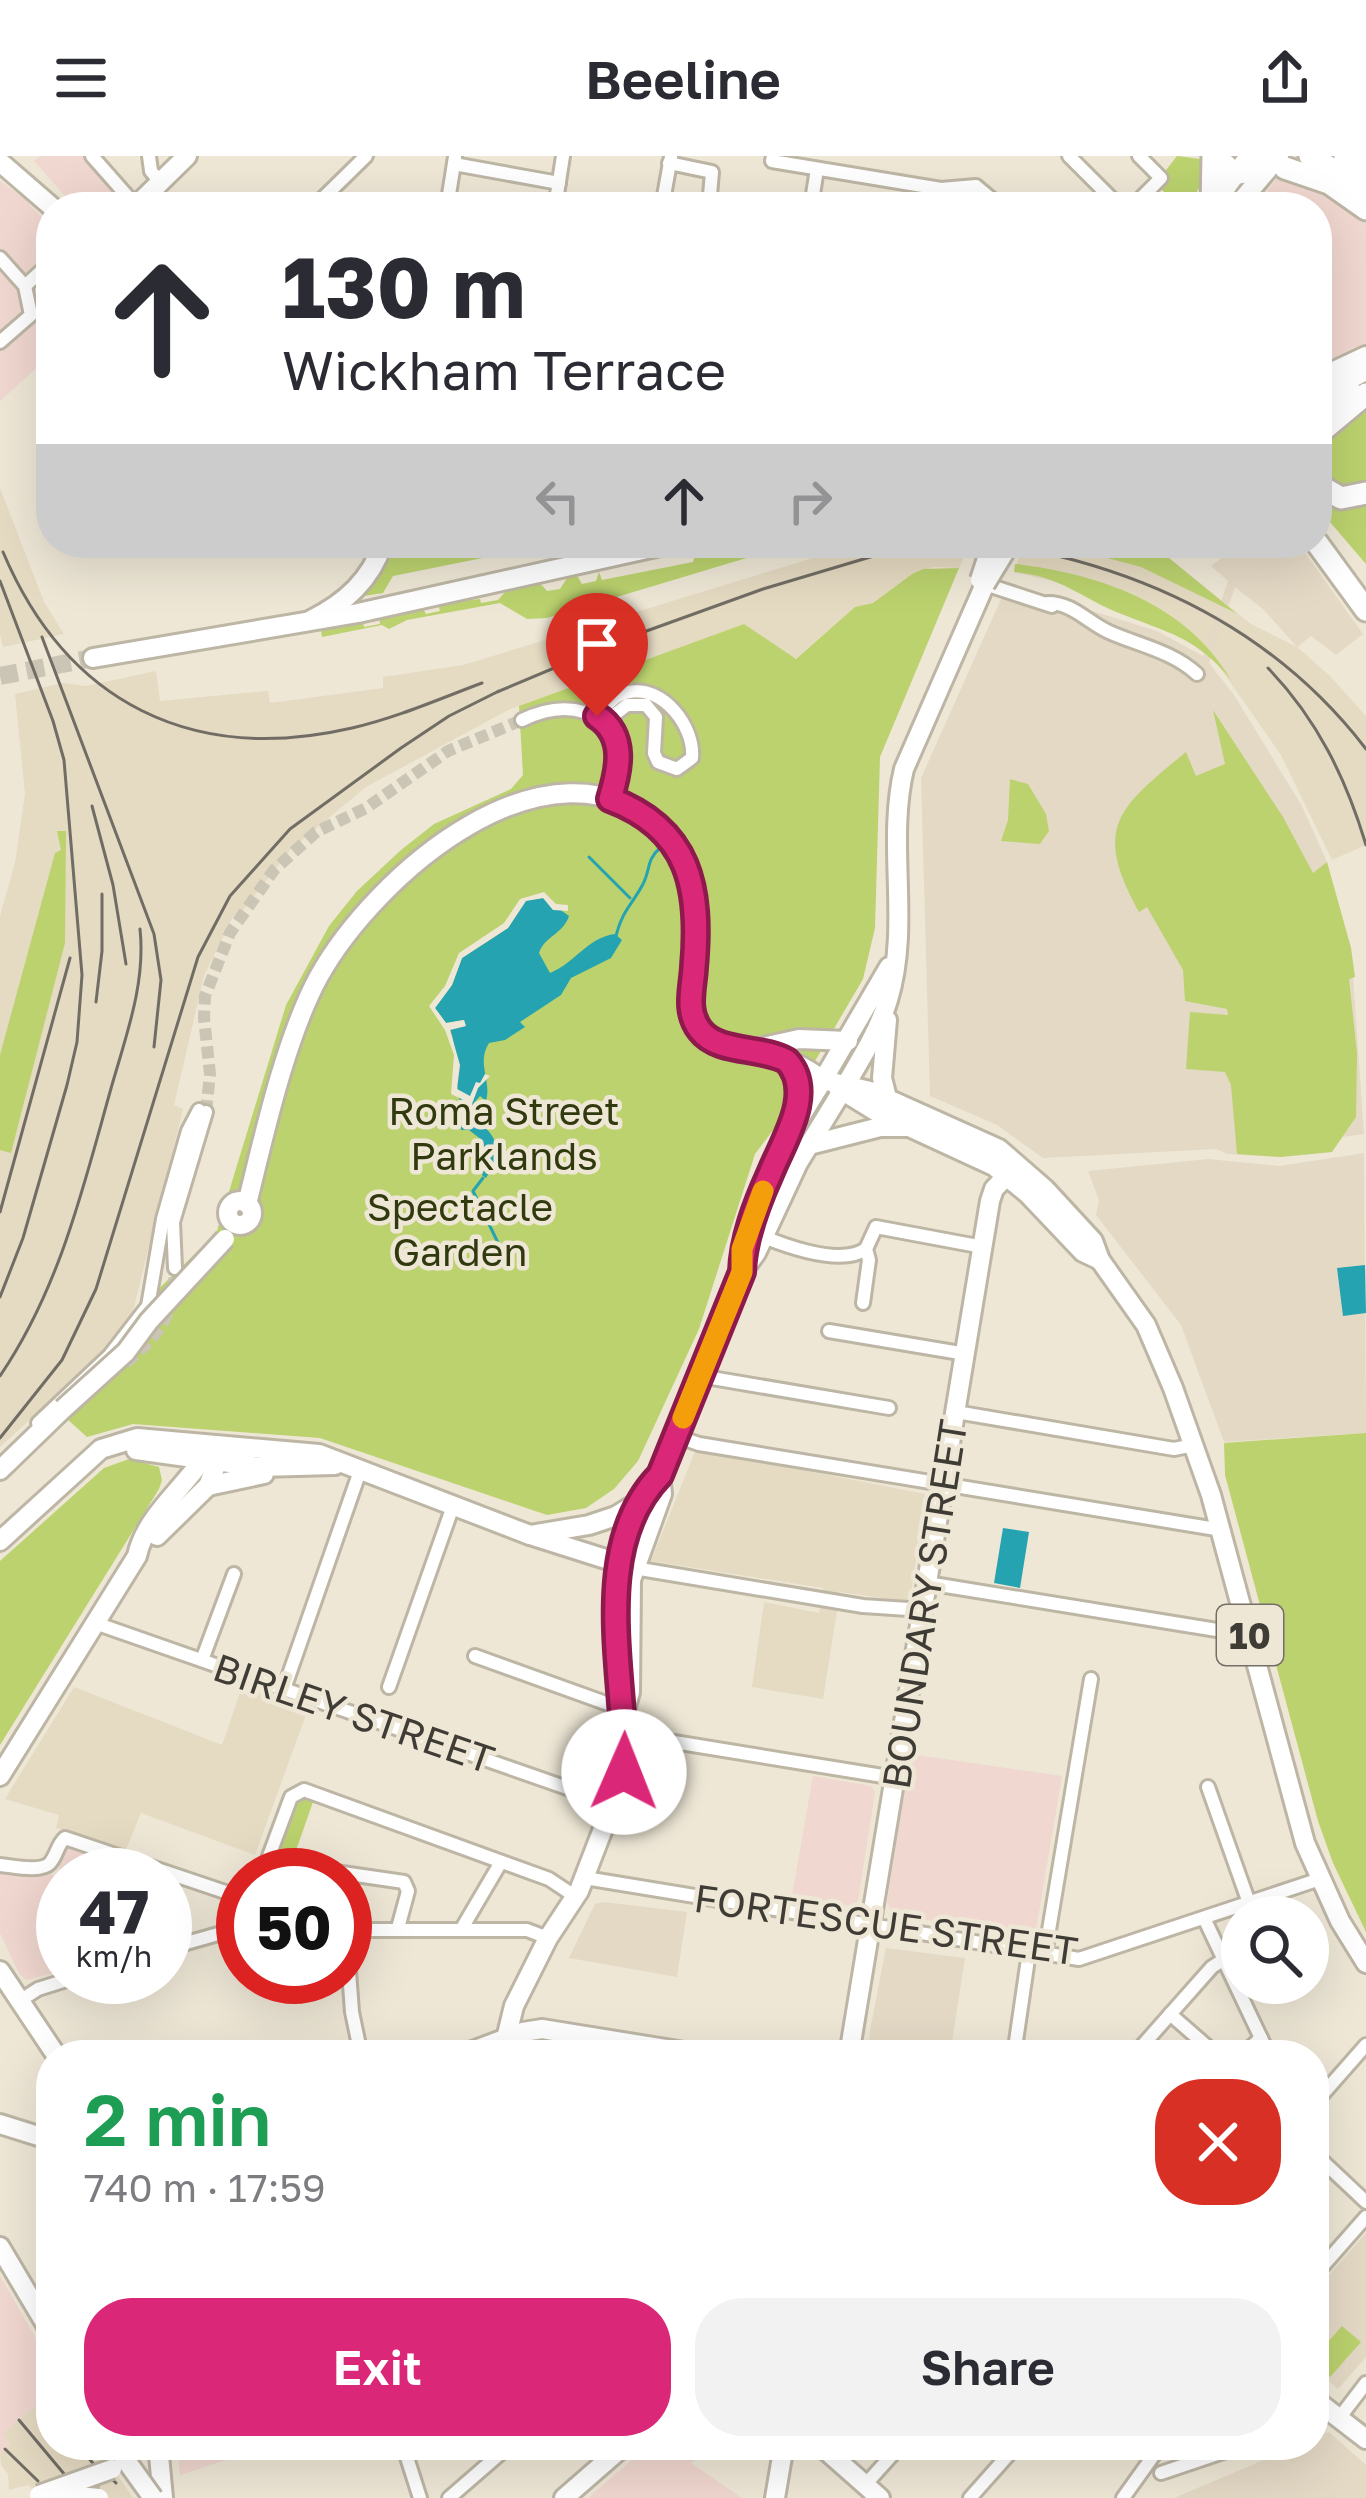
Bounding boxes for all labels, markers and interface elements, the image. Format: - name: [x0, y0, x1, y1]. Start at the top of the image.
- icon: menu: [48, 45, 114, 111]
- icon: share: [1252, 45, 1318, 111]
- text: Beeline: [585, 46, 781, 111]
- text: 130 m: [282, 236, 526, 336]
- icon: ahead: [84, 240, 240, 396]
- text: Wickham Terrace: [282, 337, 726, 402]
- icon: left: [525, 468, 591, 534]
- icon: ahead: [651, 468, 717, 534]
- icon: right: [777, 468, 843, 534]
- pin: [546, 593, 648, 716]
- icon: arrive: [564, 611, 630, 677]
- park label: Roma Street Parklands: [388, 1087, 620, 1179]
- park label: Spectacle Garden: [367, 1183, 553, 1275]
- street label: BOUNDARY STREET: [872, 1416, 976, 1792]
- road number: 10: [1217, 1605, 1283, 1665]
- street label: BIRLEY STREET: [208, 1643, 500, 1783]
- position arrow: [561, 1709, 687, 1835]
- speed limit sign: 50: [216, 1848, 372, 2004]
- street label: FORTESCUE STREET: [691, 1874, 1081, 1974]
- text: 47: [79, 1875, 149, 1947]
- map controls: [1221, 1896, 1329, 2004]
- button: search: [1221, 1896, 1329, 2004]
- text: km/h: [76, 1938, 152, 1974]
- text: 2 min: [84, 2075, 271, 2162]
- button: close: [1155, 2079, 1281, 2205]
- text: 740 m · 17:59: [84, 2164, 326, 2211]
- button: Exit: [84, 2298, 671, 2436]
- button: Share: [695, 2298, 1281, 2436]

